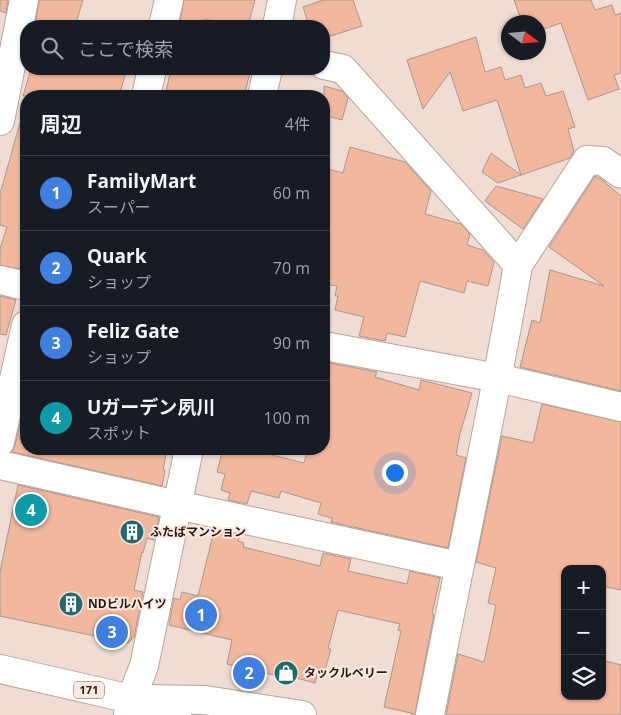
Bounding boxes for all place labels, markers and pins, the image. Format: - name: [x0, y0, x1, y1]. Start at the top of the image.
- pin: 4: [15, 491, 47, 529]
- building icon: ふたばマンション: [119, 519, 145, 545]
- place label: ふたばマンション: [150, 523, 246, 540]
- building icon: NDビルハイツ: [58, 591, 84, 617]
- place label: NDビルハイツ: [88, 595, 166, 612]
- pin: 1: [185, 596, 217, 634]
- pin: 3: [96, 613, 128, 651]
- pin: 2: [233, 654, 265, 692]
- shop icon: タックルベリー: [273, 660, 299, 686]
- place label: タックルベリー: [304, 664, 388, 681]

